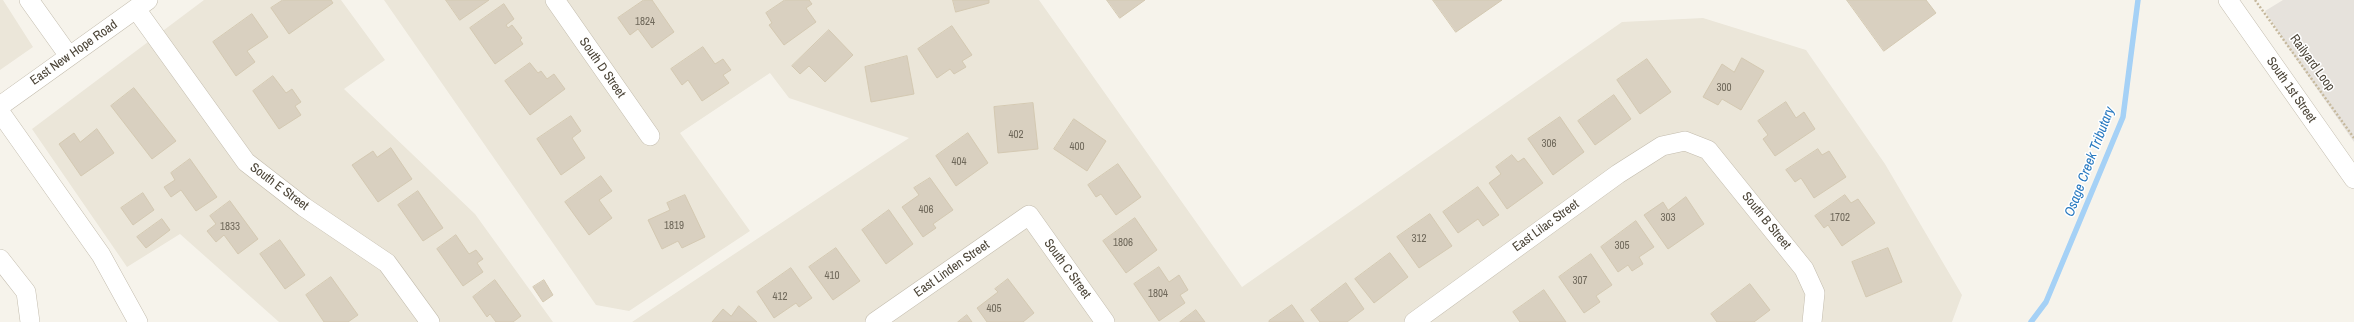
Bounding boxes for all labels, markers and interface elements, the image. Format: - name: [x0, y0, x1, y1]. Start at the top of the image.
- house number: 1824: [635, 15, 655, 29]
- street label: East New Hope Road: [28, 17, 120, 89]
- street label: Railyard Loop: [2286, 32, 2338, 94]
- street label: South D Street: [576, 35, 628, 101]
- street label: South 1st Street: [2263, 54, 2319, 126]
- house number: 300: [1716, 81, 1732, 95]
- water label: Osage Creek Tributary: [2061, 105, 2119, 219]
- house number: 402: [1008, 128, 1024, 142]
- house number: 306: [1541, 137, 1557, 151]
- house number: 400: [1069, 140, 1085, 154]
- house number: 404: [951, 155, 967, 169]
- street label: South E Street: [247, 160, 311, 214]
- street label: South B Street: [1738, 189, 1794, 253]
- street label: East Lilac Street: [1510, 197, 1582, 255]
- house number: 406: [918, 203, 934, 217]
- house number: 303: [1660, 211, 1676, 225]
- house number: 1702: [1830, 211, 1850, 225]
- house number: 1819: [664, 219, 684, 233]
- house number: 1833: [220, 220, 240, 234]
- house number: 312: [1411, 232, 1427, 246]
- street label: South C Street: [1040, 236, 1094, 302]
- house number: 1806: [1113, 236, 1133, 250]
- street label: East Linden Street: [911, 237, 993, 301]
- house number: 305: [1614, 239, 1630, 253]
- house number: 410: [824, 269, 840, 283]
- house number: 307: [1572, 274, 1588, 288]
- house number: 1804: [1148, 287, 1168, 301]
- house number: 412: [772, 290, 788, 304]
- house number: 405: [986, 302, 1002, 316]

